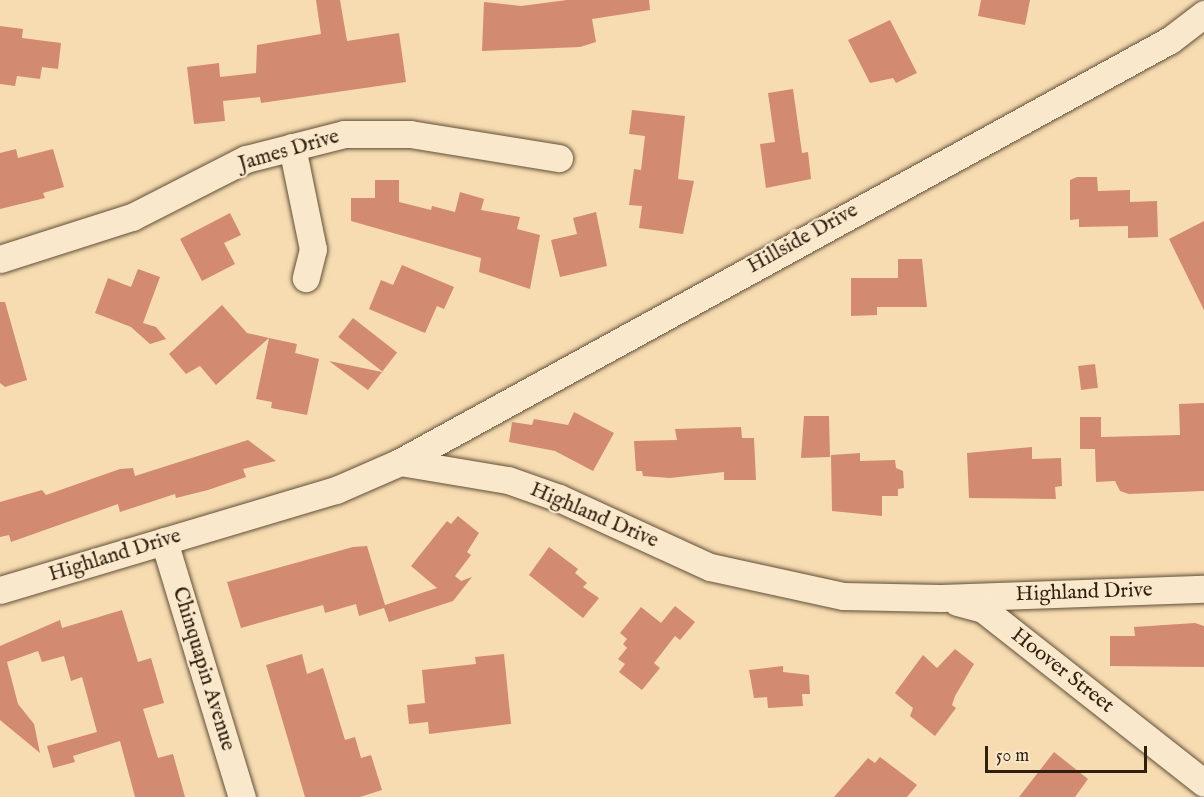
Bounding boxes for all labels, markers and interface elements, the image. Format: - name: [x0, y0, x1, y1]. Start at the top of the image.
- street label: James Drive: [236, 125, 342, 177]
- street label: Hillside Drive: [743, 198, 863, 280]
- street label: Highland Drive: [526, 478, 662, 554]
- street label: Highland Drive: [46, 524, 184, 588]
- street label: Highland Drive: [1015, 578, 1153, 608]
- street label: Chinquapin Avenue: [166, 584, 240, 754]
- street label: Hoover Street: [1006, 623, 1118, 719]
- scale bar: [988, 734, 1150, 772]
- text: 50 m: [996, 745, 1029, 768]

